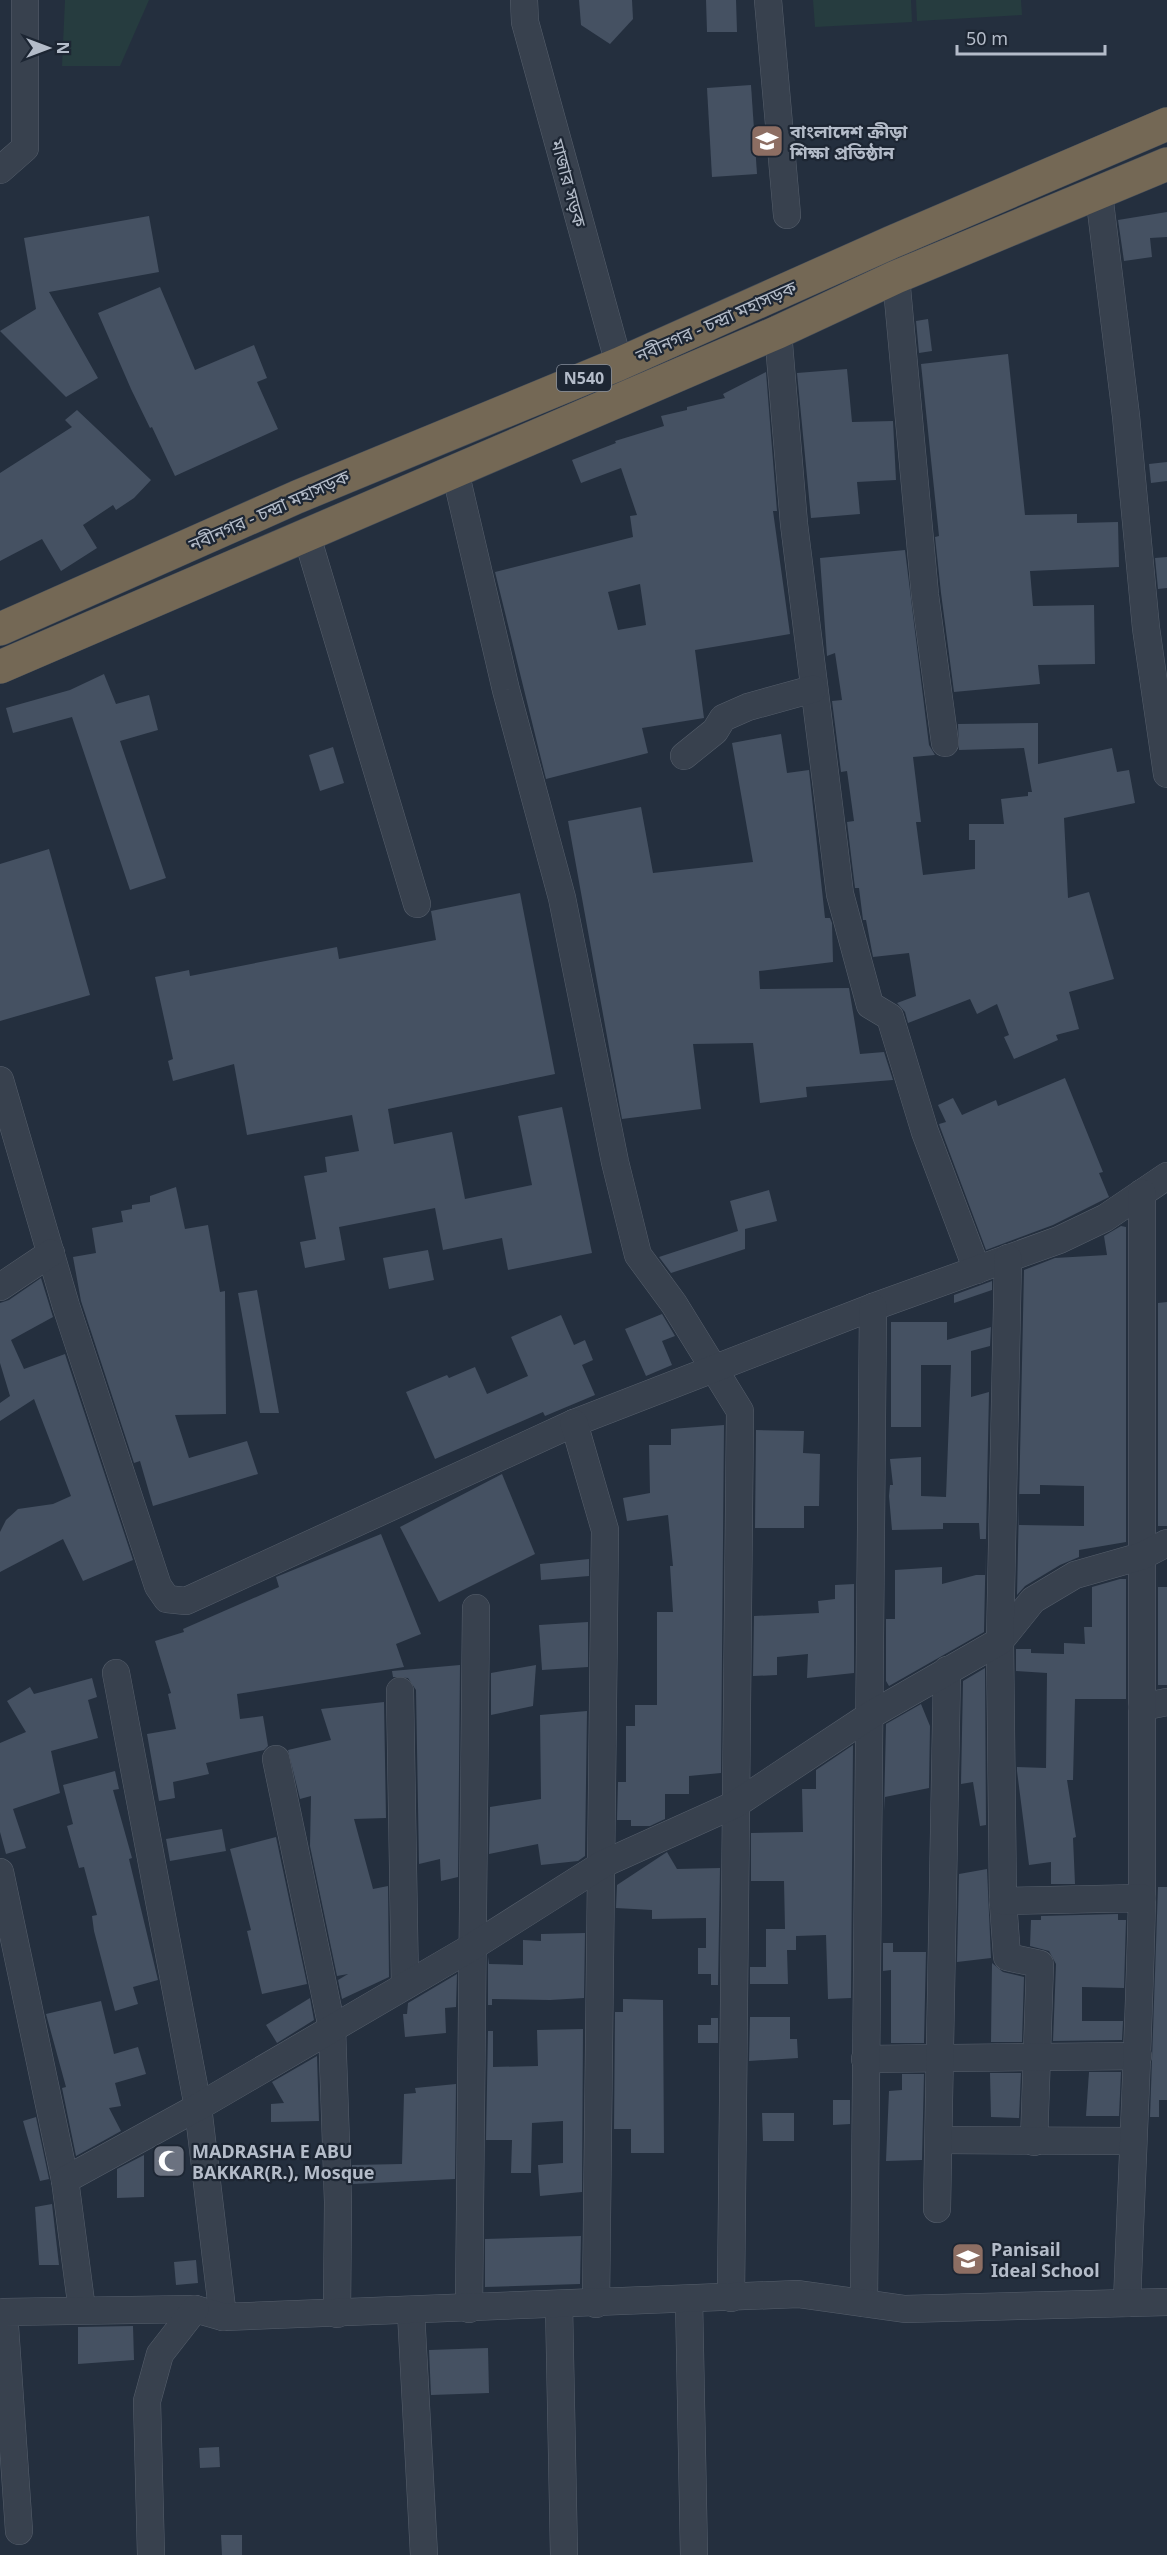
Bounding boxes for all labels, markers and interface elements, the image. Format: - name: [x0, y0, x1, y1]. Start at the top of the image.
- north arrow: [18, 18, 78, 78]
- scale bar: [957, 18, 1106, 56]
- text: 50 m: [966, 26, 1008, 50]
- text: N: [52, 41, 74, 55]
- place label: বাংলাদেশ ক্রীড়া শিক্ষা প্রতিষ্ঠান: [789, 119, 908, 164]
- school or university icon: বাংলাদেশ ক্রীড়া শিক্ষা প্রতিষ্ঠান: [749, 123, 785, 159]
- street label: মাজার সড়ক: [545, 135, 592, 230]
- street label: নবীনগর - চন্দ্রা মহাসড়ক: [631, 275, 801, 368]
- road number: N540: [557, 365, 611, 391]
- street label: নবীনগর - চন্দ্রা মহাসড়ক: [184, 464, 354, 557]
- place label: MADRASHA E ABU BAKKAR(R.), Mosque: [192, 2139, 375, 2184]
- mosque icon: MADRASHA E ABU BAKKAR(R.), Mosque: [151, 2143, 187, 2179]
- place label: Panisail Ideal School: [991, 2237, 1100, 2282]
- school or university icon: Panisail Ideal School: [950, 2241, 986, 2277]

